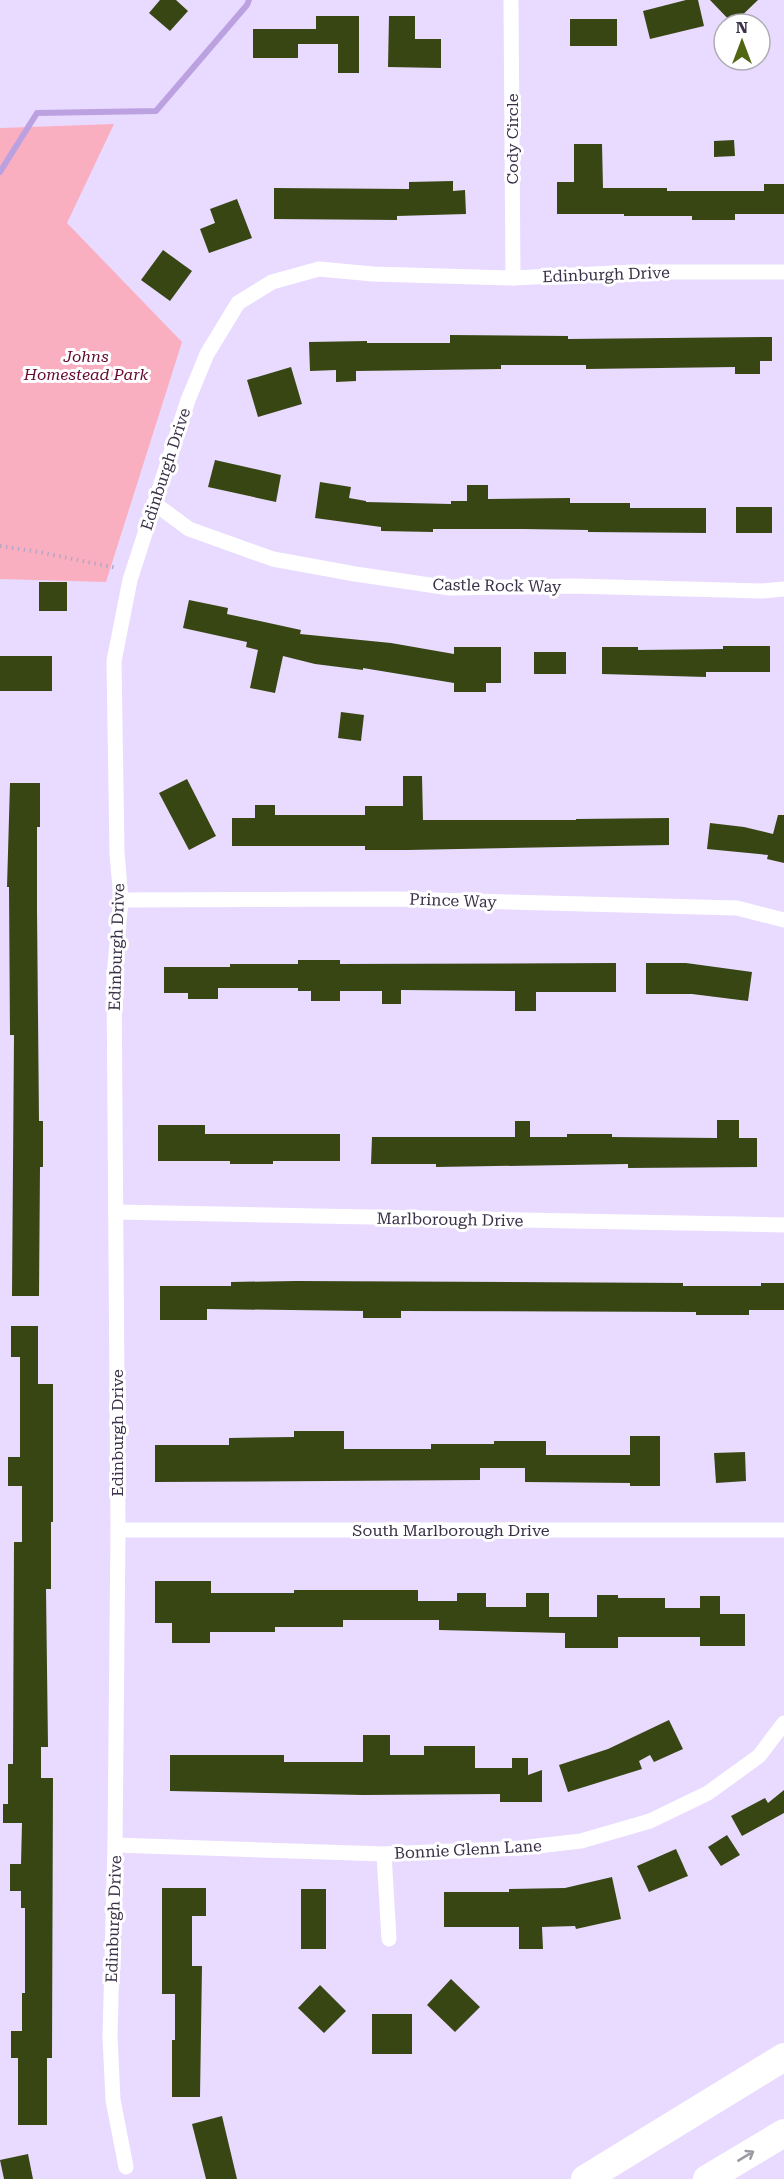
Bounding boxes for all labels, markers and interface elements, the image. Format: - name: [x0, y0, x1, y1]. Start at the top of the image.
- north arrow: [712, 12, 772, 72]
- text: N: [736, 18, 748, 37]
- street label: Cody Circle: [503, 93, 522, 184]
- street label: Edinburgh Drive: [542, 263, 670, 286]
- park label: Johns Homestead Park: [23, 347, 149, 384]
- street label: Edinburgh Drive: [137, 405, 194, 533]
- street label: Castle Rock Way: [433, 575, 562, 596]
- street label: Edinburgh Drive: [105, 883, 128, 1011]
- street label: Prince Way: [409, 889, 498, 912]
- street label: Marlborough Drive: [376, 1209, 524, 1230]
- street label: Edinburgh Drive: [108, 1369, 127, 1497]
- street label: South Marlborough Drive: [352, 1521, 550, 1540]
- street label: Bonnie Glenn Lane: [394, 1836, 543, 1863]
- street label: Edinburgh Drive: [102, 1855, 125, 1983]
- one-way arrow: [737, 2149, 754, 2161]

